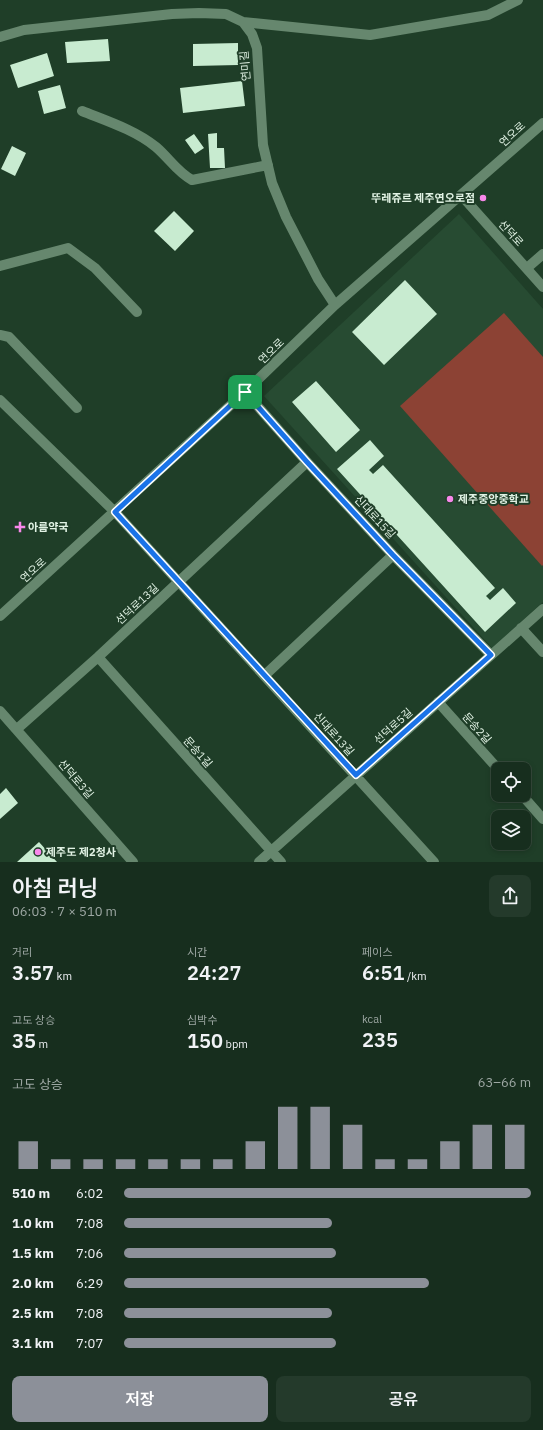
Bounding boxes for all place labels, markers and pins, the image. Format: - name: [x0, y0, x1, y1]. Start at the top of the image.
- place label: 뚜레쥬르 제주연오로점: [371, 191, 475, 205]
- marker: 뚜레쥬르 제주연오로점: [478, 193, 488, 203]
- pin: [228, 375, 262, 409]
- place label: 제주중앙중학교: [458, 492, 529, 506]
- marker: 제주중앙중학교: [445, 494, 455, 504]
- place label: 아름약국: [28, 520, 68, 534]
- marker: 아름약국: [15, 522, 25, 532]
- place label: 제주도 제2청사: [46, 845, 116, 859]
- marker: 제주도 제2청사: [33, 847, 43, 857]

